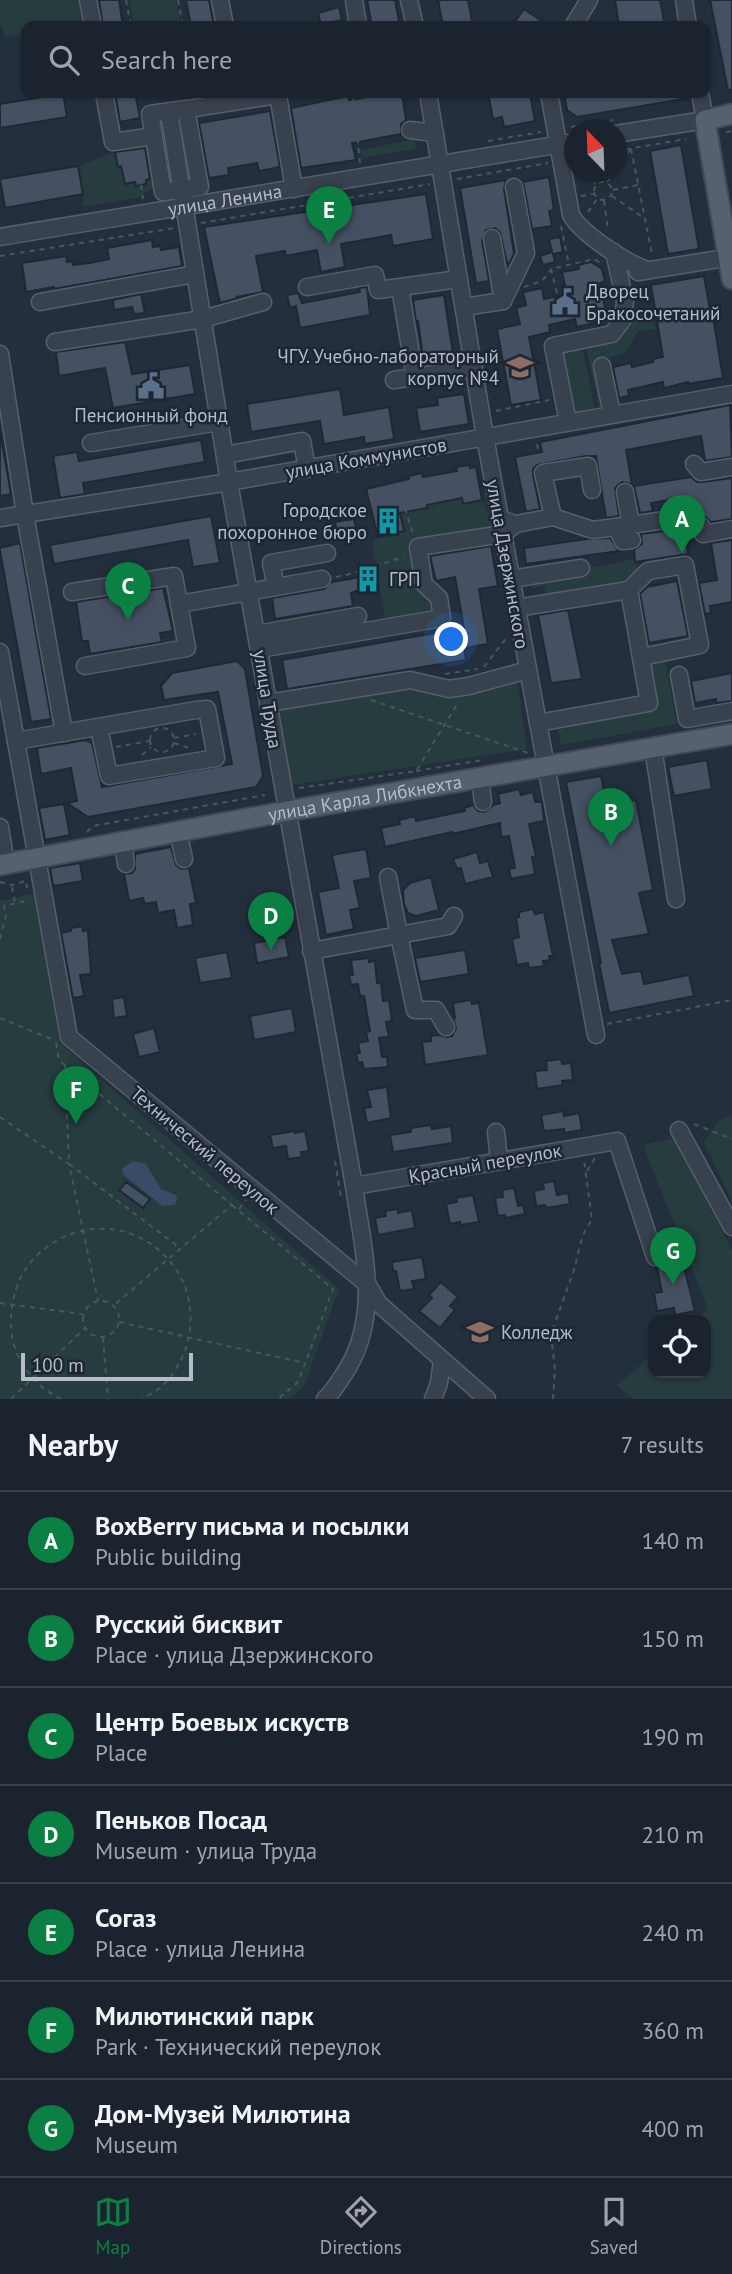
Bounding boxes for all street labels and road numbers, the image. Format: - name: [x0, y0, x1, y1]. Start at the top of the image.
- street label: улица Ленина: [166, 179, 284, 221]
- street label: улица Коммунистов: [284, 432, 448, 484]
- street label: улица Дзержинского: [481, 477, 535, 651]
- street label: улица Труда: [248, 648, 288, 750]
- street label: улица Карла Либкнехта: [266, 769, 464, 827]
- street label: Технический переулок: [126, 1081, 284, 1219]
- street label: Красный переулок: [407, 1138, 563, 1188]

